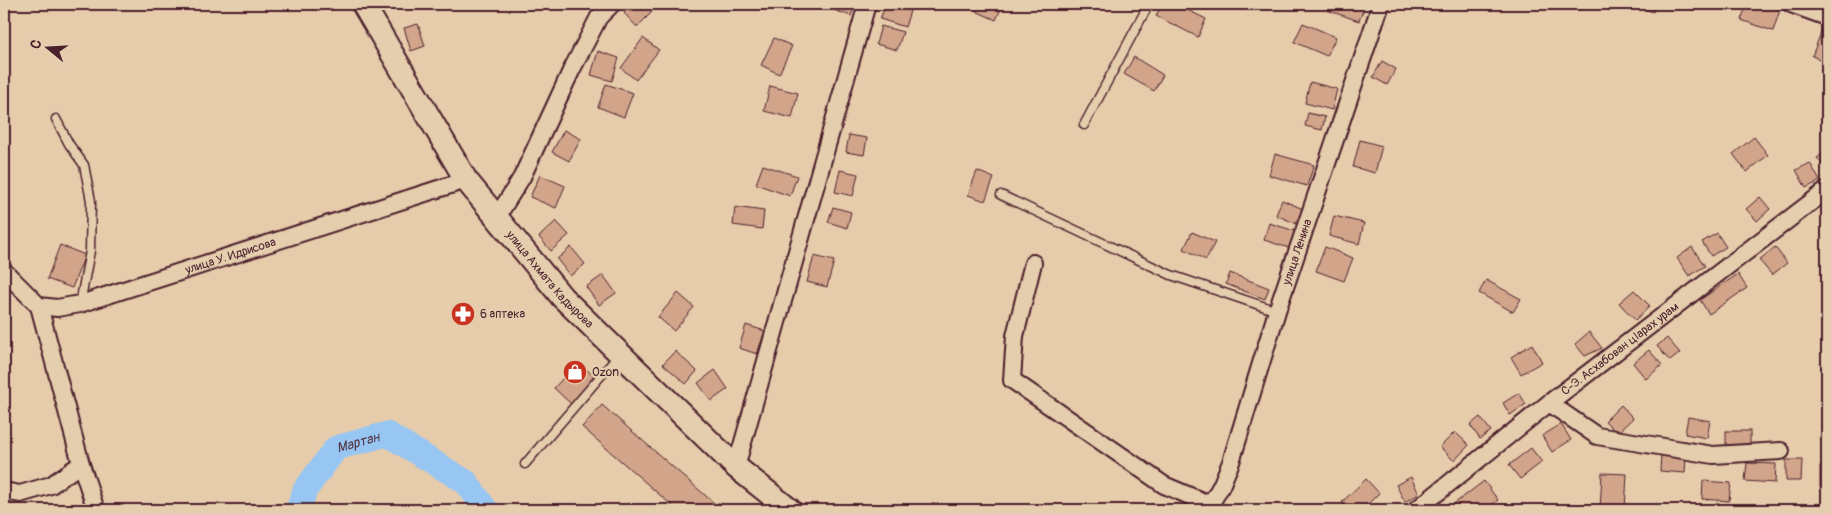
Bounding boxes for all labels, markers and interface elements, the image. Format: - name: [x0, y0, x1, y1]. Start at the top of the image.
- north arrow: [22, 22, 72, 72]
- text: С: [27, 37, 46, 51]
- street label: улица Ленина: [1279, 217, 1316, 288]
- street label: улица Ахмата Кадырова: [502, 227, 597, 332]
- street label: улица У. Идрисова: [182, 234, 278, 278]
- street label: С-Э. Асхабован цIарах урам: [1558, 299, 1682, 399]
- pharmacy icon: 6 аптека: [450, 301, 476, 327]
- place label: 6 аптека: [480, 307, 525, 322]
- shop icon: Ozon: [562, 359, 588, 385]
- place label: Ozon: [592, 365, 619, 380]
- water label: Мартан: [335, 428, 383, 456]

